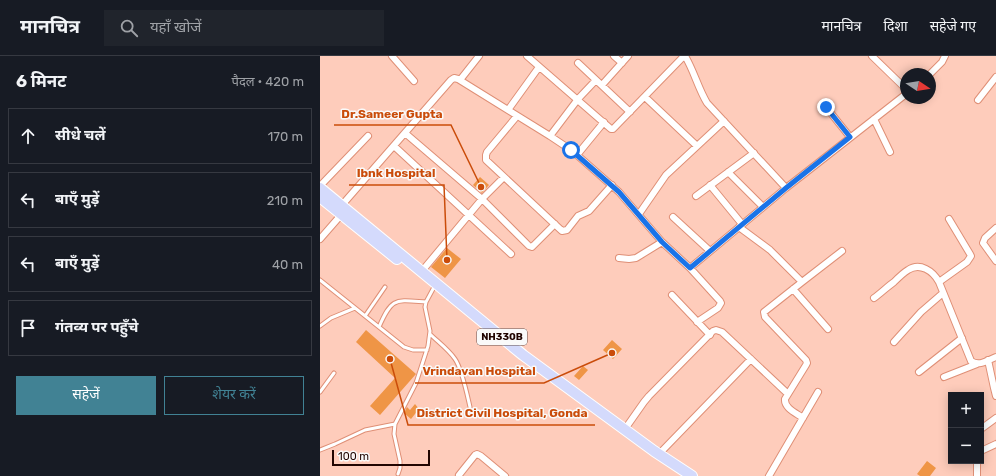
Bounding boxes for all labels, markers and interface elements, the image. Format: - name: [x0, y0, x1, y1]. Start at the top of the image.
- search box: [104, 10, 384, 46]
- text: मानचित्र: [20, 15, 80, 38]
- icon: search: [118, 17, 140, 39]
- text: यहाँ खोजें: [150, 18, 201, 36]
- text: मानचित्र: [821, 18, 861, 35]
- text: दिशा: [883, 18, 908, 35]
- text: सहेजे गए: [930, 18, 976, 35]
- north arrow: [900, 68, 936, 104]
- text: 6 मिनट: [16, 71, 66, 91]
- text: पैदल · 420 m: [232, 74, 304, 89]
- route end: [817, 98, 835, 116]
- callout: Dr.Sameer Gupta: [334, 101, 451, 125]
- text: Dr.Sameer Gupta: [341, 107, 443, 121]
- icon: ahead: [17, 125, 39, 147]
- text: सीधे चलें: [55, 126, 105, 144]
- text: 170 m: [268, 129, 303, 144]
- route start: [562, 141, 580, 159]
- callout: Ibnk Hospital: [349, 161, 444, 185]
- text: Ibnk Hospital: [357, 166, 435, 180]
- icon: left: [17, 189, 39, 211]
- text: बाएँ मुड़ें: [55, 190, 99, 208]
- text: 210 m: [267, 193, 303, 208]
- icon: left: [17, 253, 39, 275]
- text: बाएँ मुड़ें: [55, 254, 99, 272]
- text: 40 m: [272, 257, 303, 272]
- icon: arrive: [17, 317, 39, 339]
- text: गंतव्य पर पहुँचे: [55, 318, 139, 336]
- road number: NH330B: [477, 329, 527, 345]
- callout: Vrindavan Hospital: [415, 359, 544, 383]
- text: Vrindavan Hospital: [422, 364, 536, 378]
- button: सहेजें: [16, 376, 156, 415]
- button: शेयर करें: [164, 376, 304, 415]
- map controls: [948, 392, 984, 464]
- button: +: [948, 392, 984, 428]
- callout: District Civil Hospital, Gonda: [408, 401, 595, 425]
- text: District Civil Hospital, Gonda: [416, 406, 588, 420]
- button: −: [948, 428, 984, 464]
- scale bar: [332, 448, 430, 467]
- text: 100 m: [338, 450, 369, 463]

